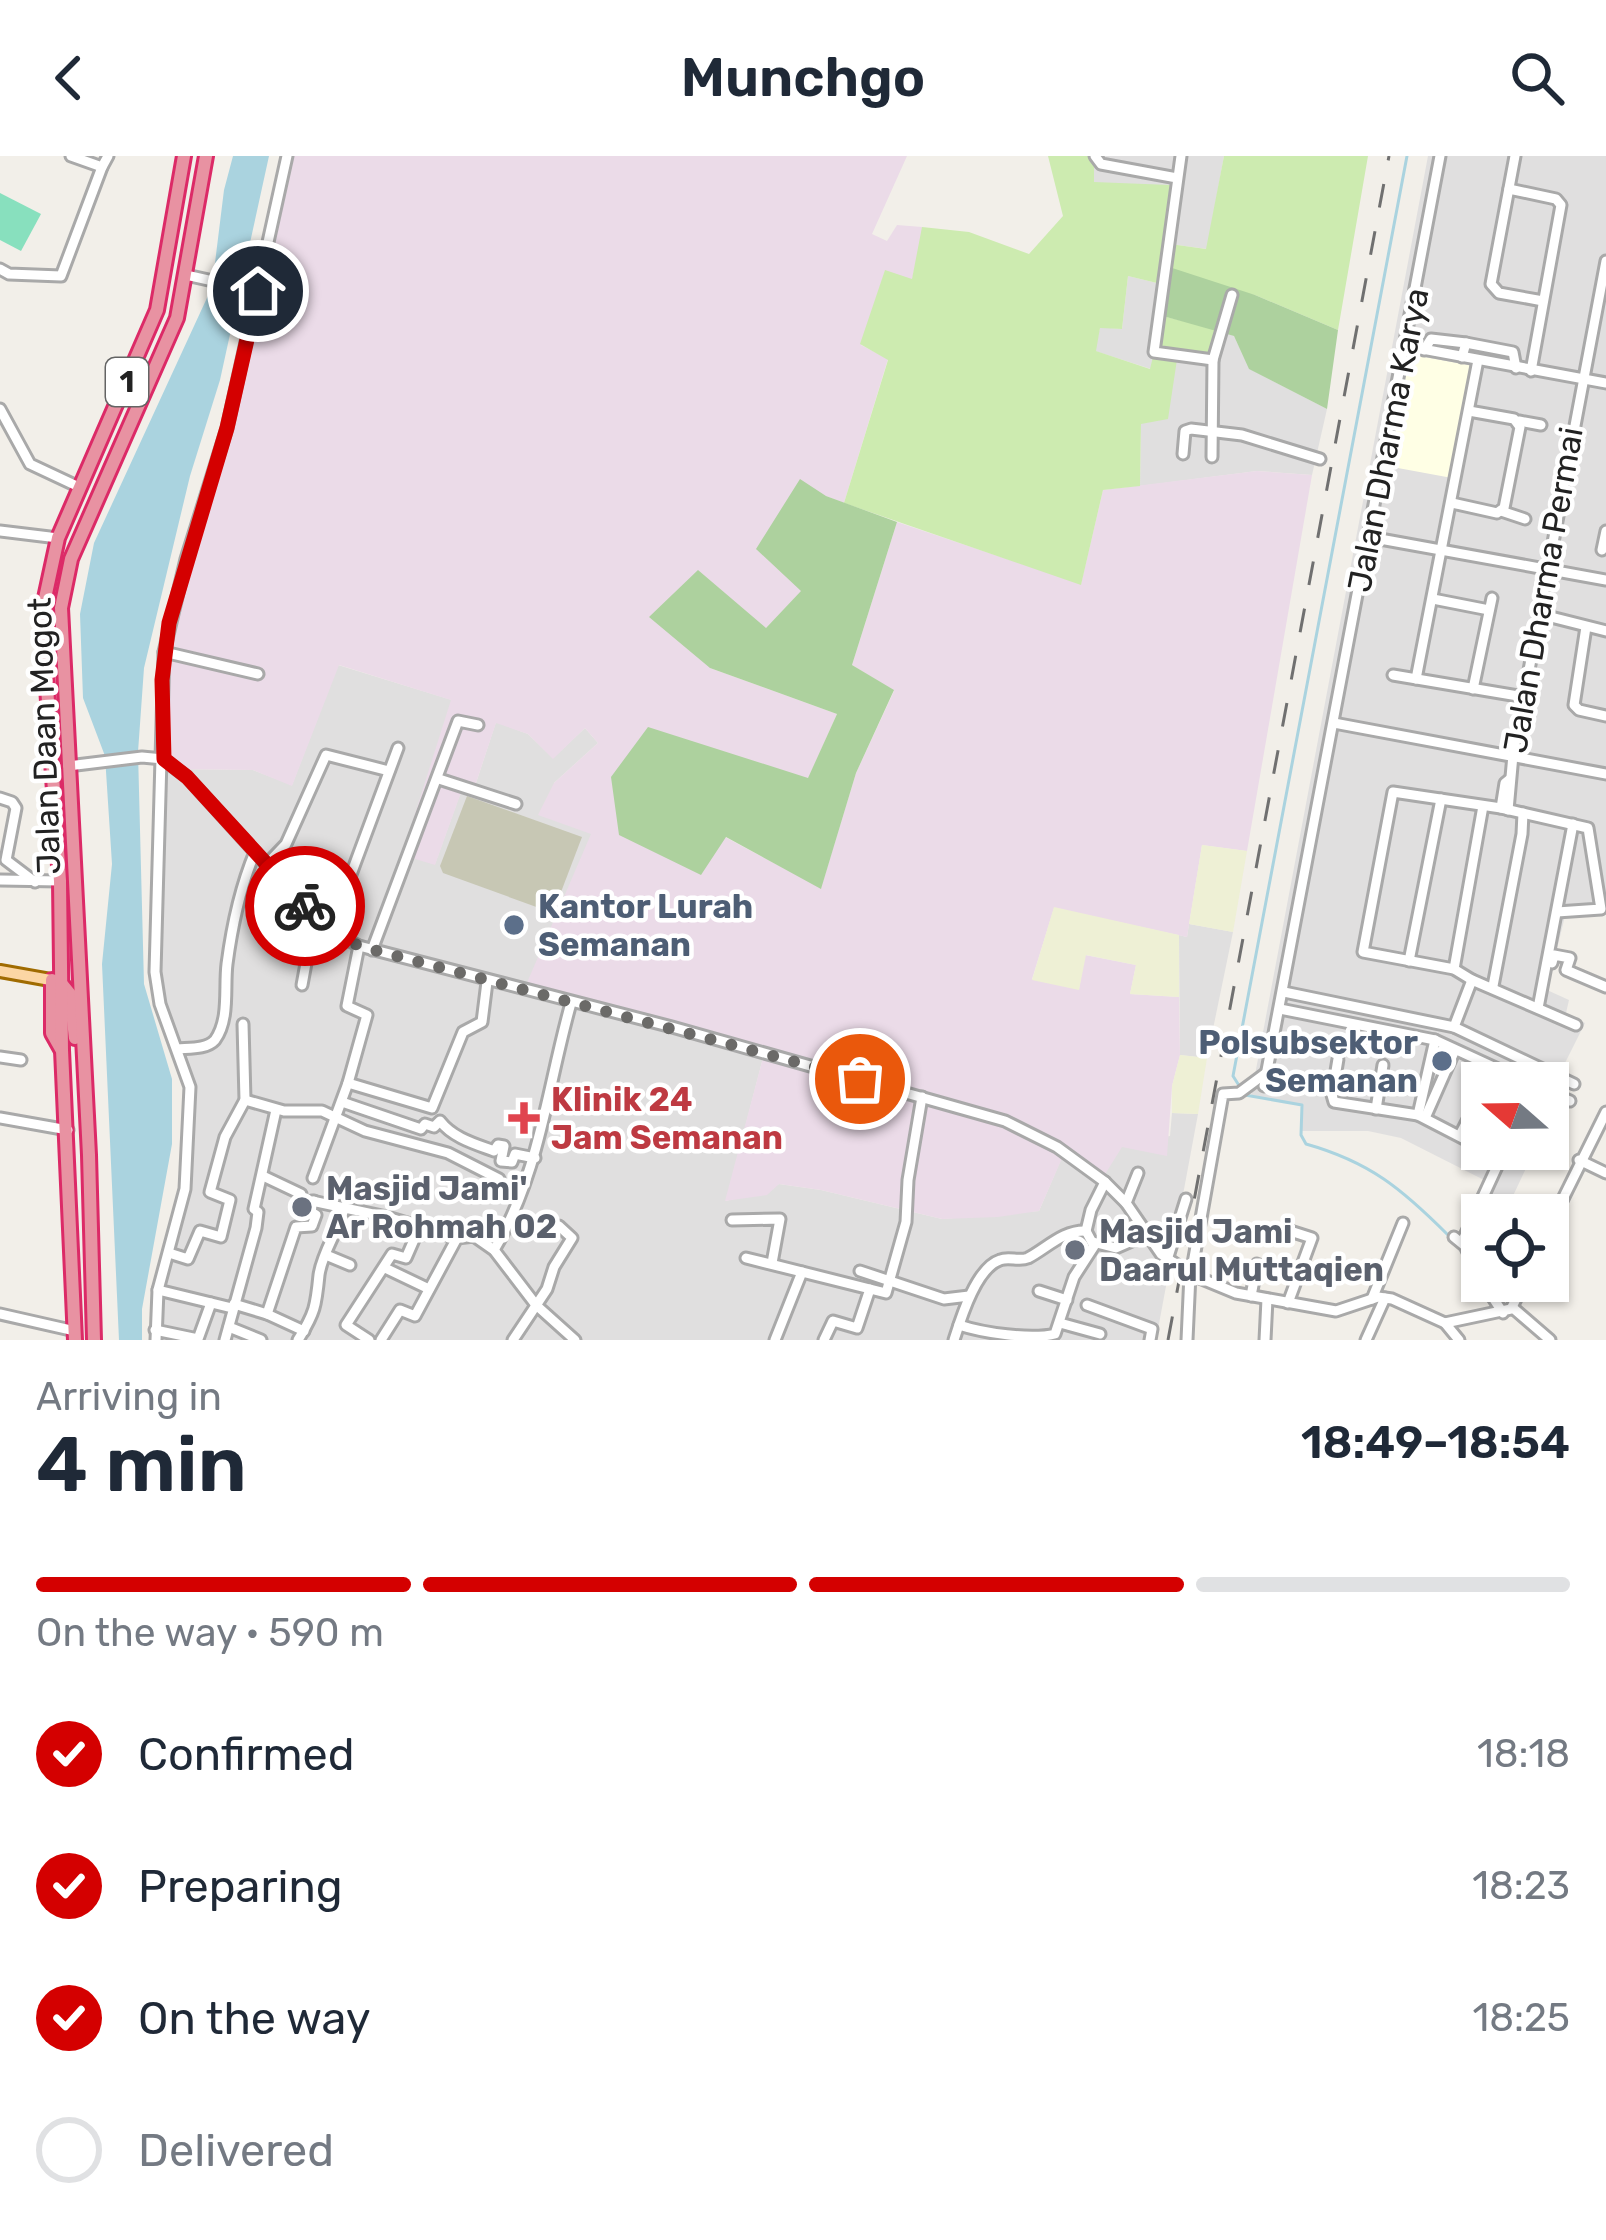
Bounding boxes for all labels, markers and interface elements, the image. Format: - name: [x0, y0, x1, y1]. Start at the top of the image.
- icon: back: [36, 45, 102, 111]
- icon: search: [1504, 45, 1570, 111]
- text: Munchgo: [681, 46, 925, 110]
- pin: [207, 240, 309, 342]
- icon: home: [225, 258, 291, 324]
- street label: Jalan Dharma Karya: [1339, 285, 1437, 595]
- road number: 1: [106, 358, 148, 406]
- street label: Jalan Dharma Permai: [1495, 424, 1591, 756]
- street label: Jalan Daan Mogot: [20, 597, 68, 875]
- courier: [245, 846, 365, 966]
- icon: bike: [272, 873, 338, 939]
- place label: Kantor Lurah Semanan: [538, 887, 753, 964]
- marker: Kantor Lurah Semanan: [501, 912, 527, 938]
- place label: Polsubsektor Semanan: [1198, 1023, 1418, 1100]
- pin: [809, 1028, 911, 1130]
- icon: bag: [827, 1046, 893, 1112]
- marker: Polsubsektor Semanan: [1429, 1048, 1455, 1074]
- north arrow: [1461, 1062, 1569, 1170]
- map controls: [1461, 1062, 1569, 1302]
- place label: Klinik 24 Jam Semanan: [551, 1080, 783, 1157]
- marker: Klinik 24 Jam Semanan: [508, 1102, 540, 1134]
- place label: Masjid Jami' Ar Rohmah 02: [326, 1169, 557, 1246]
- marker: Masjid Jami' Ar Rohmah 02: [289, 1194, 315, 1220]
- button: locate: [1461, 1194, 1569, 1302]
- place label: Masjid Jami Daarul Muttaqien: [1099, 1212, 1384, 1289]
- marker: Masjid Jami Daarul Muttaqien: [1062, 1237, 1088, 1263]
- text: Arriving in: [36, 1374, 222, 1420]
- text: 18:49–18:54: [1301, 1416, 1570, 1469]
- text: 4 min: [36, 1418, 247, 1511]
- text: On the way · 590 m: [36, 1610, 384, 1656]
- icon: check: [36, 1721, 102, 1787]
- text: Confirmed: [138, 1728, 355, 1781]
- text: 18:18: [1477, 1731, 1570, 1777]
- icon: check: [36, 1853, 102, 1919]
- text: Preparing: [138, 1860, 343, 1913]
- text: 18:23: [1472, 1863, 1570, 1909]
- icon: check: [36, 1985, 102, 2051]
- text: On the way: [138, 1992, 371, 2045]
- text: 18:25: [1472, 1995, 1570, 2041]
- text: Delivered: [138, 2124, 334, 2177]

